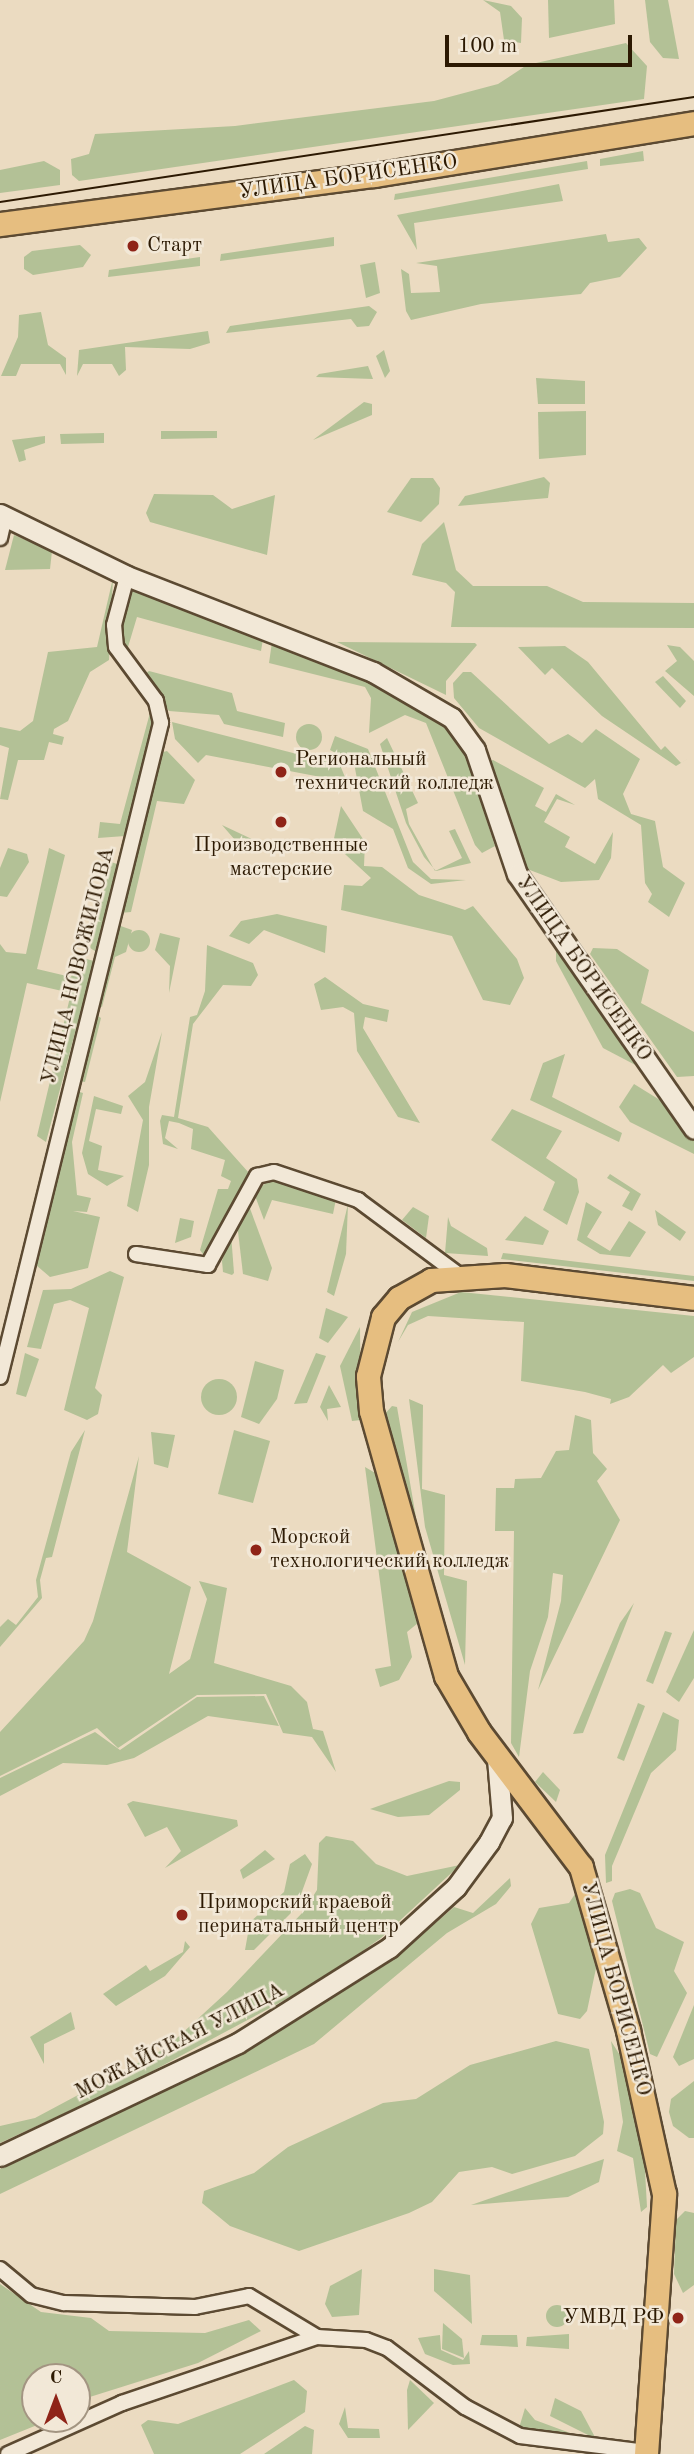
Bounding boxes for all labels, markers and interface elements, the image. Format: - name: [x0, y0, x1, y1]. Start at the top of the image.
- scale bar: [449, 21, 636, 65]
- text: 100 m: [458, 36, 517, 57]
- street label: УЛИЦА БОРИСЕНКО: [237, 150, 459, 206]
- place label: Старт: [147, 233, 202, 259]
- marker: Старт: [125, 238, 141, 254]
- place label: Региональный технический колледж: [295, 747, 494, 797]
- marker: Региональный технический колледж: [273, 764, 289, 780]
- marker: Производственные мастерские: [273, 814, 289, 830]
- place label: Производственные мастерские: [194, 833, 368, 883]
- street label: УЛИЦА НОВОЖИЛОВА: [37, 845, 121, 1087]
- street label: УЛИЦА БОРИСЕНКО: [509, 871, 657, 1067]
- place label: Морской технологический колледж: [270, 1525, 509, 1575]
- marker: Морской технологический колледж: [248, 1542, 264, 1558]
- street label: УЛИЦА БОРИСЕНКО: [574, 1879, 656, 2099]
- place label: Приморский краевой перинатальный центр: [198, 1890, 399, 1940]
- marker: Приморский краевой перинатальный центр: [172, 1905, 192, 1925]
- street label: МОЖАЙСКАЯ УЛИЦА: [71, 1978, 289, 2106]
- place label: УМВД РФ: [563, 2305, 664, 2331]
- marker: УМВД РФ: [670, 2310, 686, 2326]
- north arrow: [21, 2363, 91, 2433]
- text: С: [50, 2369, 62, 2388]

